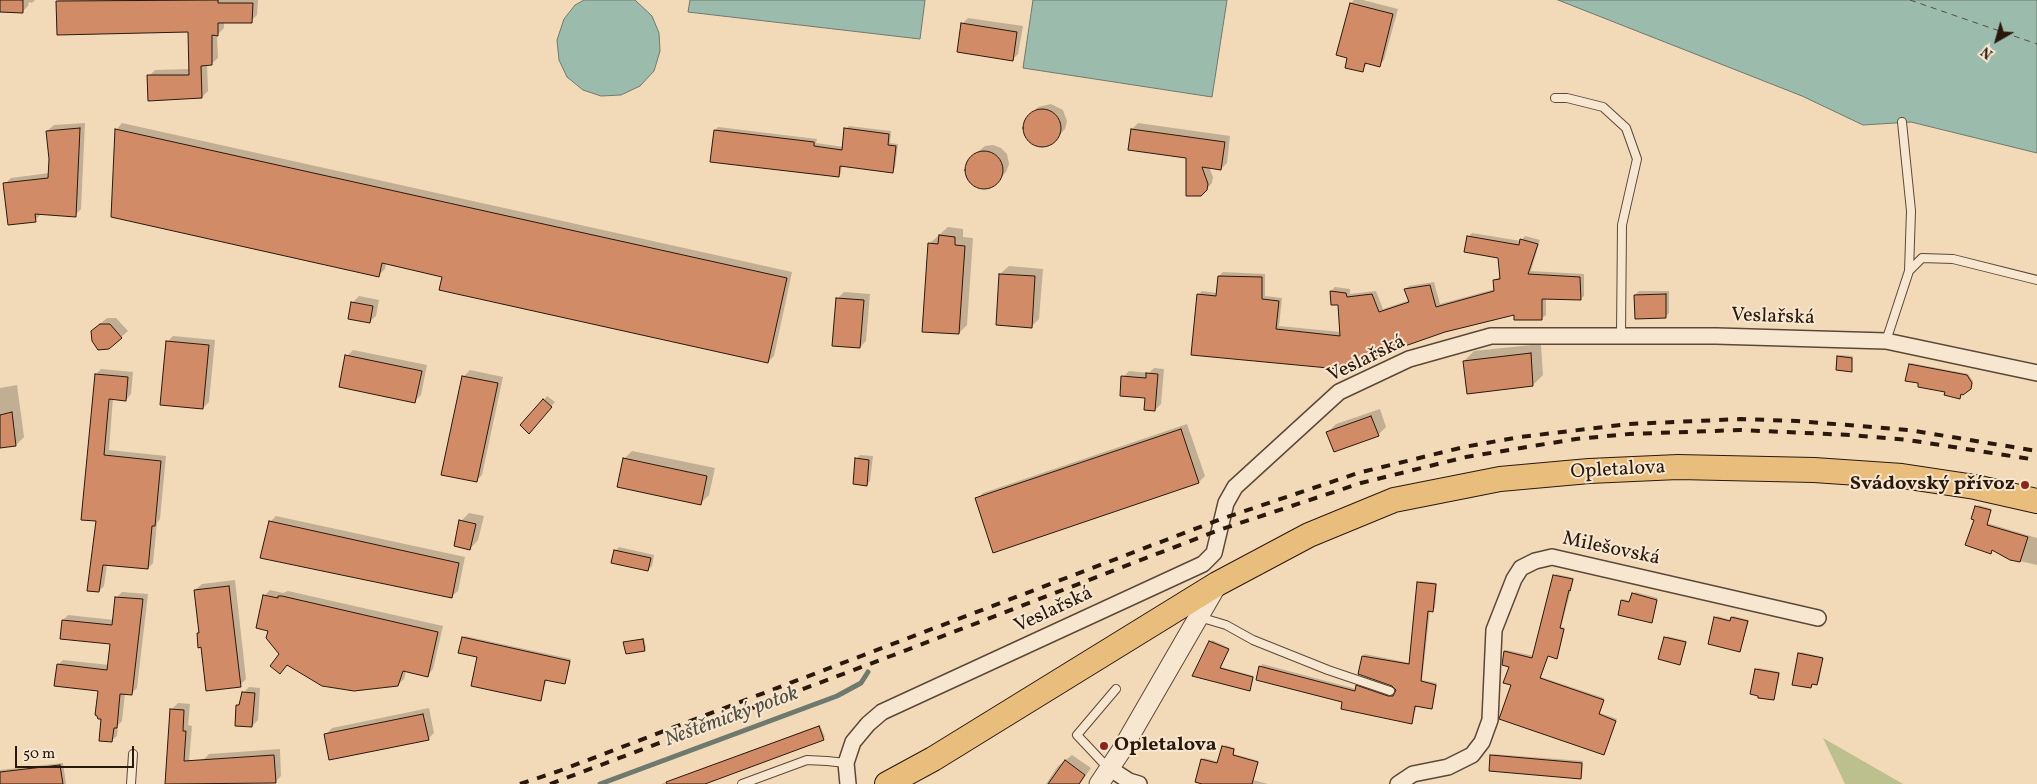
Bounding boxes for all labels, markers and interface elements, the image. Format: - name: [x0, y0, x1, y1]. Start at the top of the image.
- north arrow: [1972, 15, 2022, 65]
- text: N: [1978, 42, 1997, 63]
- street label: Veslařská: [1731, 305, 1815, 331]
- street label: Veslařská: [1324, 331, 1410, 389]
- street label: Opletalova: [1570, 457, 1666, 485]
- place label: Svádovský přívoz: [1850, 473, 2015, 497]
- marker: Svádovský přívoz: [2019, 479, 2031, 491]
- street label: Milešovská: [1560, 528, 1662, 572]
- street label: Veslařská: [1011, 582, 1097, 640]
- water label: Neštěmický potok: [662, 682, 802, 754]
- place label: Opletalova: [1114, 734, 1217, 758]
- scale bar: [18, 736, 136, 768]
- marker: Opletalova: [1098, 740, 1110, 752]
- text: 50 m: [23, 744, 55, 765]

